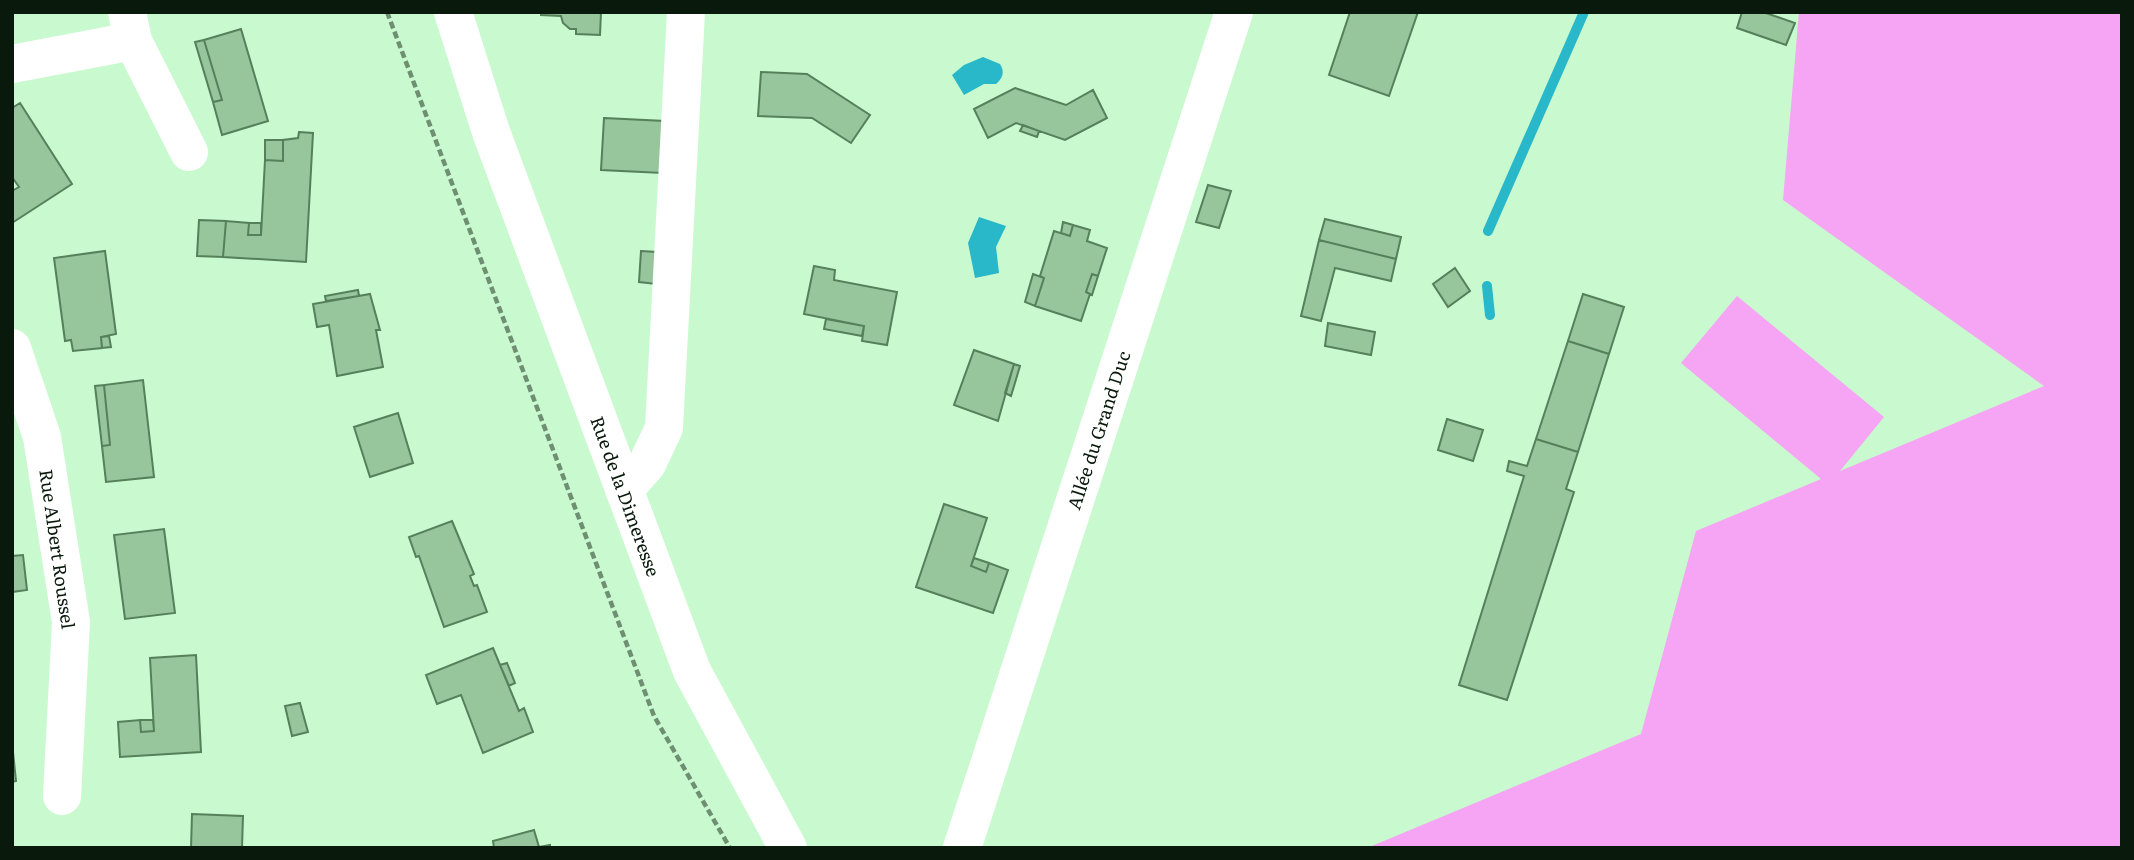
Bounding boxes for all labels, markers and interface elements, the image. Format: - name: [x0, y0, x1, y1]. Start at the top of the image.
- street label: Allée du Grand Duc: [1060, 347, 1136, 513]
- street label: Rue de la Dimeresse: [584, 412, 668, 580]
- street label: Rue Albert Roussel: [33, 467, 83, 631]

